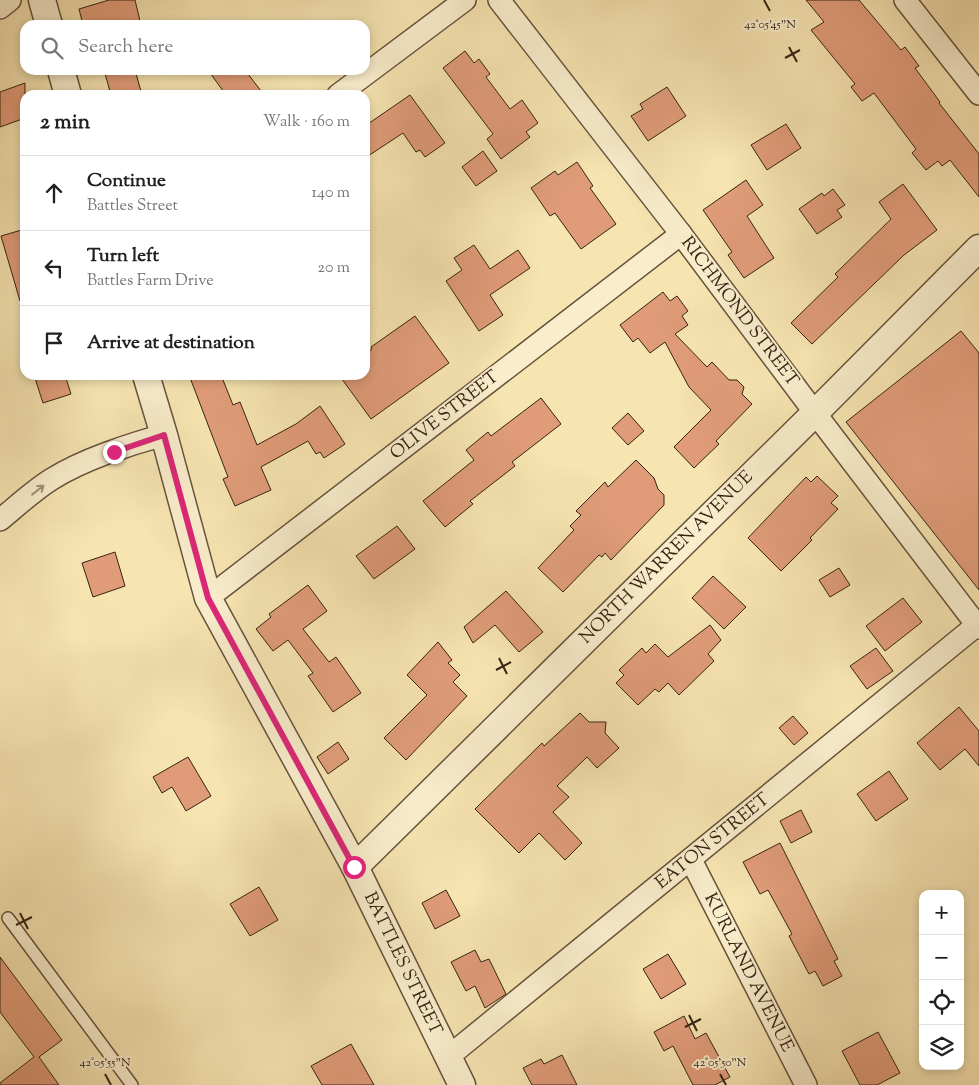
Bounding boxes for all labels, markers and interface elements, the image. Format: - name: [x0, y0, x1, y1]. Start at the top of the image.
- text: 42°05'45"N: [744, 16, 796, 34]
- search box: [20, 20, 370, 75]
- icon: search: [38, 34, 66, 62]
- text: Search here: [78, 34, 173, 61]
- text: 2 min: [40, 108, 90, 138]
- text: Walk · 160 m: [263, 111, 350, 134]
- text: Continue: [87, 168, 166, 195]
- icon: ahead: [40, 179, 68, 207]
- text: 140 m: [312, 182, 350, 205]
- text: Battles Street: [87, 195, 178, 218]
- street label: RICHMOND STREET: [674, 231, 804, 393]
- text: Turn left: [87, 243, 159, 270]
- icon: left: [40, 254, 68, 282]
- text: 20 m: [317, 257, 350, 280]
- text: Battles Farm Drive: [87, 270, 214, 293]
- icon: arrive: [40, 329, 68, 357]
- text: Arrive at destination: [87, 330, 255, 357]
- street label: OLIVE STREET: [385, 365, 505, 467]
- route end: [103, 441, 126, 464]
- street label: NORTH WARREN AVENUE: [574, 465, 760, 651]
- one-way arrow: [32, 484, 45, 495]
- street label: EATON STREET: [650, 787, 776, 896]
- route start: [343, 856, 366, 879]
- street label: BATTLES STREET: [356, 888, 448, 1040]
- street label: KURLAND AVENUE: [697, 889, 799, 1057]
- map controls: [919, 890, 964, 1070]
- button: +: [919, 890, 964, 935]
- button: −: [919, 935, 964, 980]
- button: locate: [919, 980, 964, 1025]
- button: layers: [919, 1025, 964, 1070]
- text: 42°05'55"N: [80, 1054, 131, 1072]
- text: 42°05'50"N: [694, 1054, 747, 1072]

